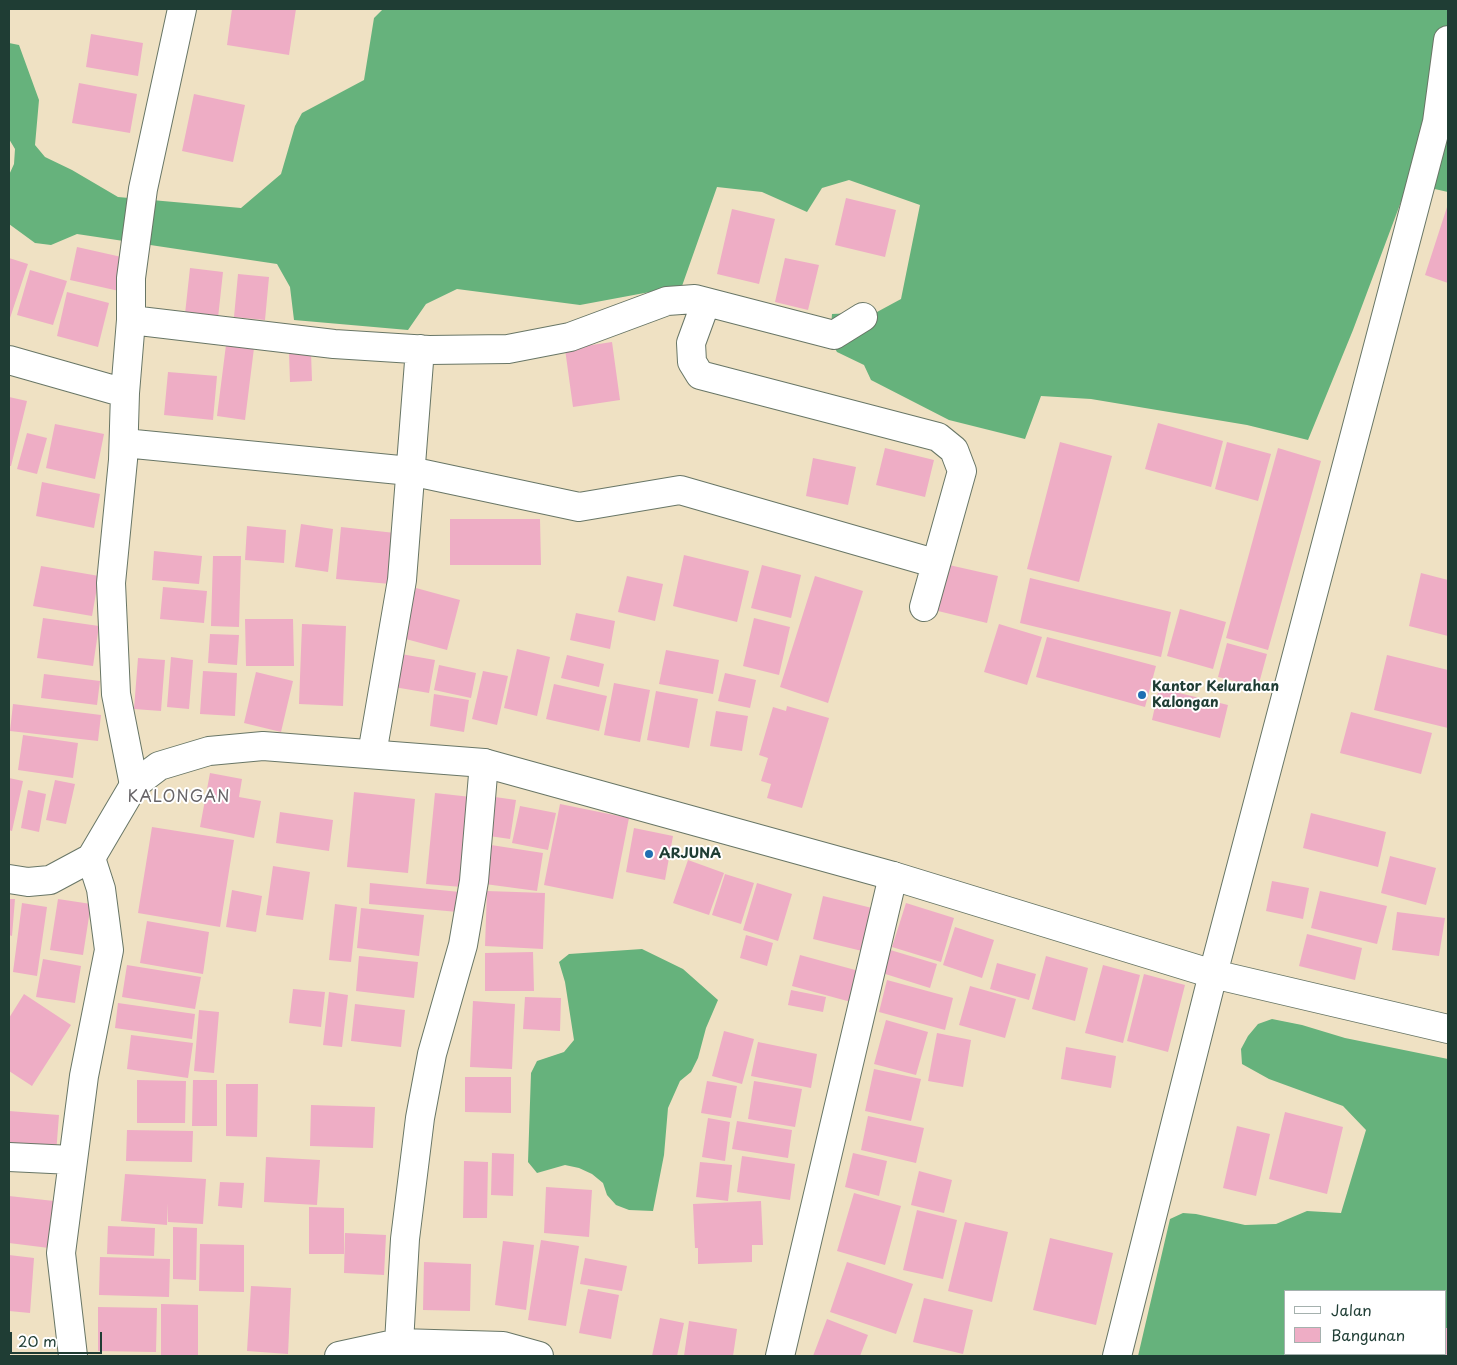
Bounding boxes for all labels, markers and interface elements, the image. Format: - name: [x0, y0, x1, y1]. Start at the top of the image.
- place label: Kantor Kelurahan Kalongan: [1152, 679, 1279, 712]
- marker: Kantor Kelurahan Kalongan: [1136, 689, 1148, 701]
- district label: KALONGAN: [127, 788, 231, 808]
- place label: ARJUNA: [659, 846, 721, 862]
- marker: ARJUNA: [643, 848, 655, 860]
- legend: [1284, 1290, 1447, 1355]
- text: Jalan: [1331, 1298, 1372, 1321]
- scale bar: [12, 1322, 105, 1354]
- text: Bangunan: [1331, 1323, 1405, 1346]
- text: 20 m: [18, 1329, 57, 1352]

